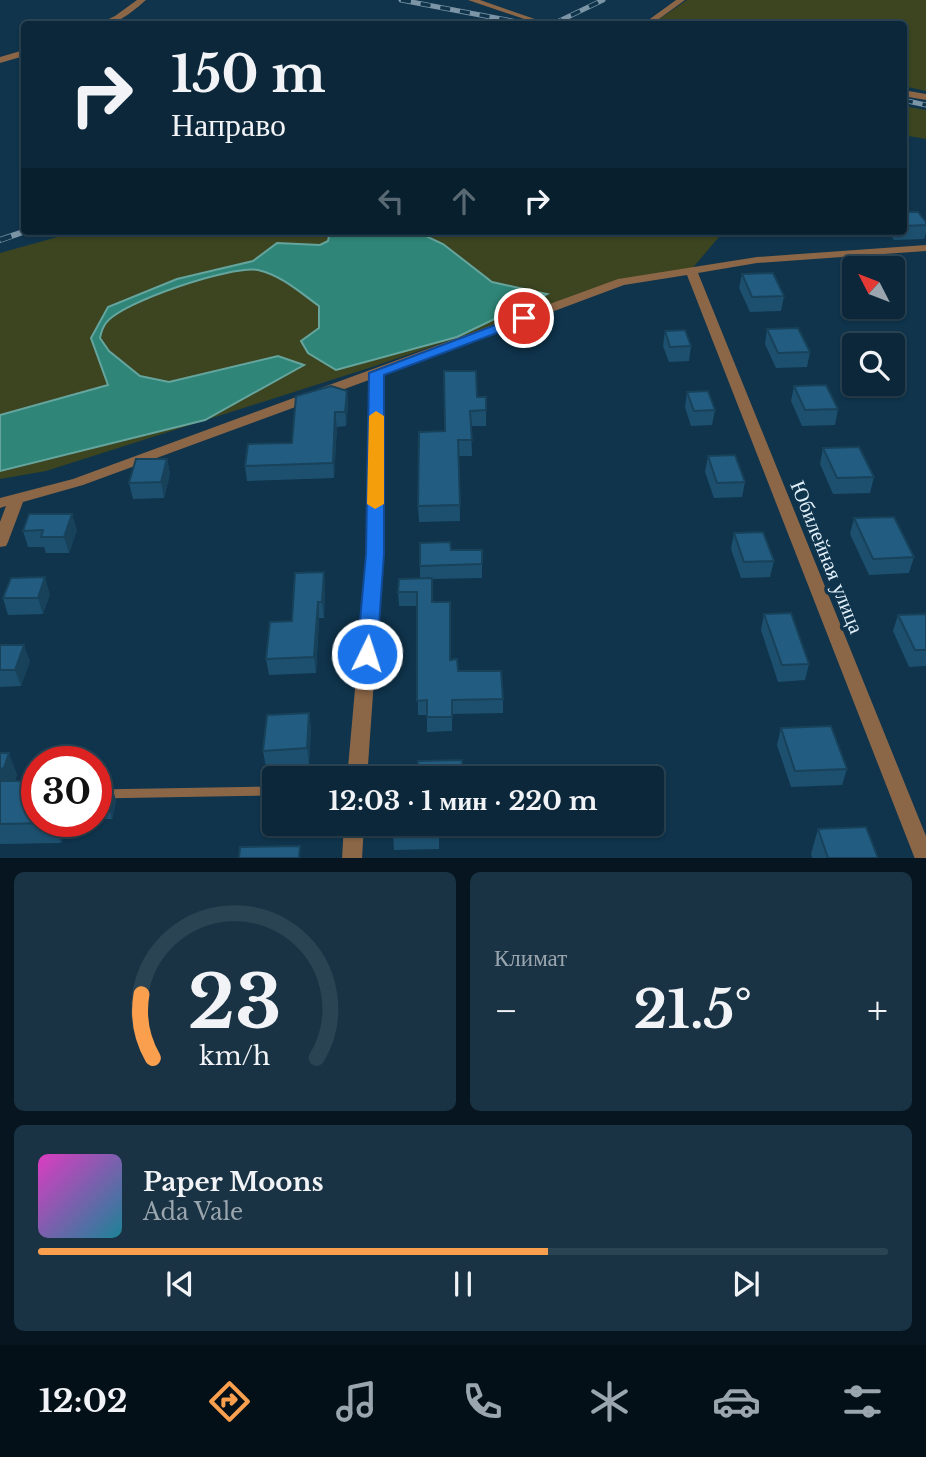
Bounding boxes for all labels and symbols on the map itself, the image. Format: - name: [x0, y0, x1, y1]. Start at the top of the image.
- north arrow: [842, 256, 905, 318]
- pin: [494, 288, 554, 348]
- street label: Юбилейная улица: [784, 477, 870, 638]
- position arrow: [330, 617, 404, 691]
- speed limit sign: 30: [21, 746, 112, 837]

